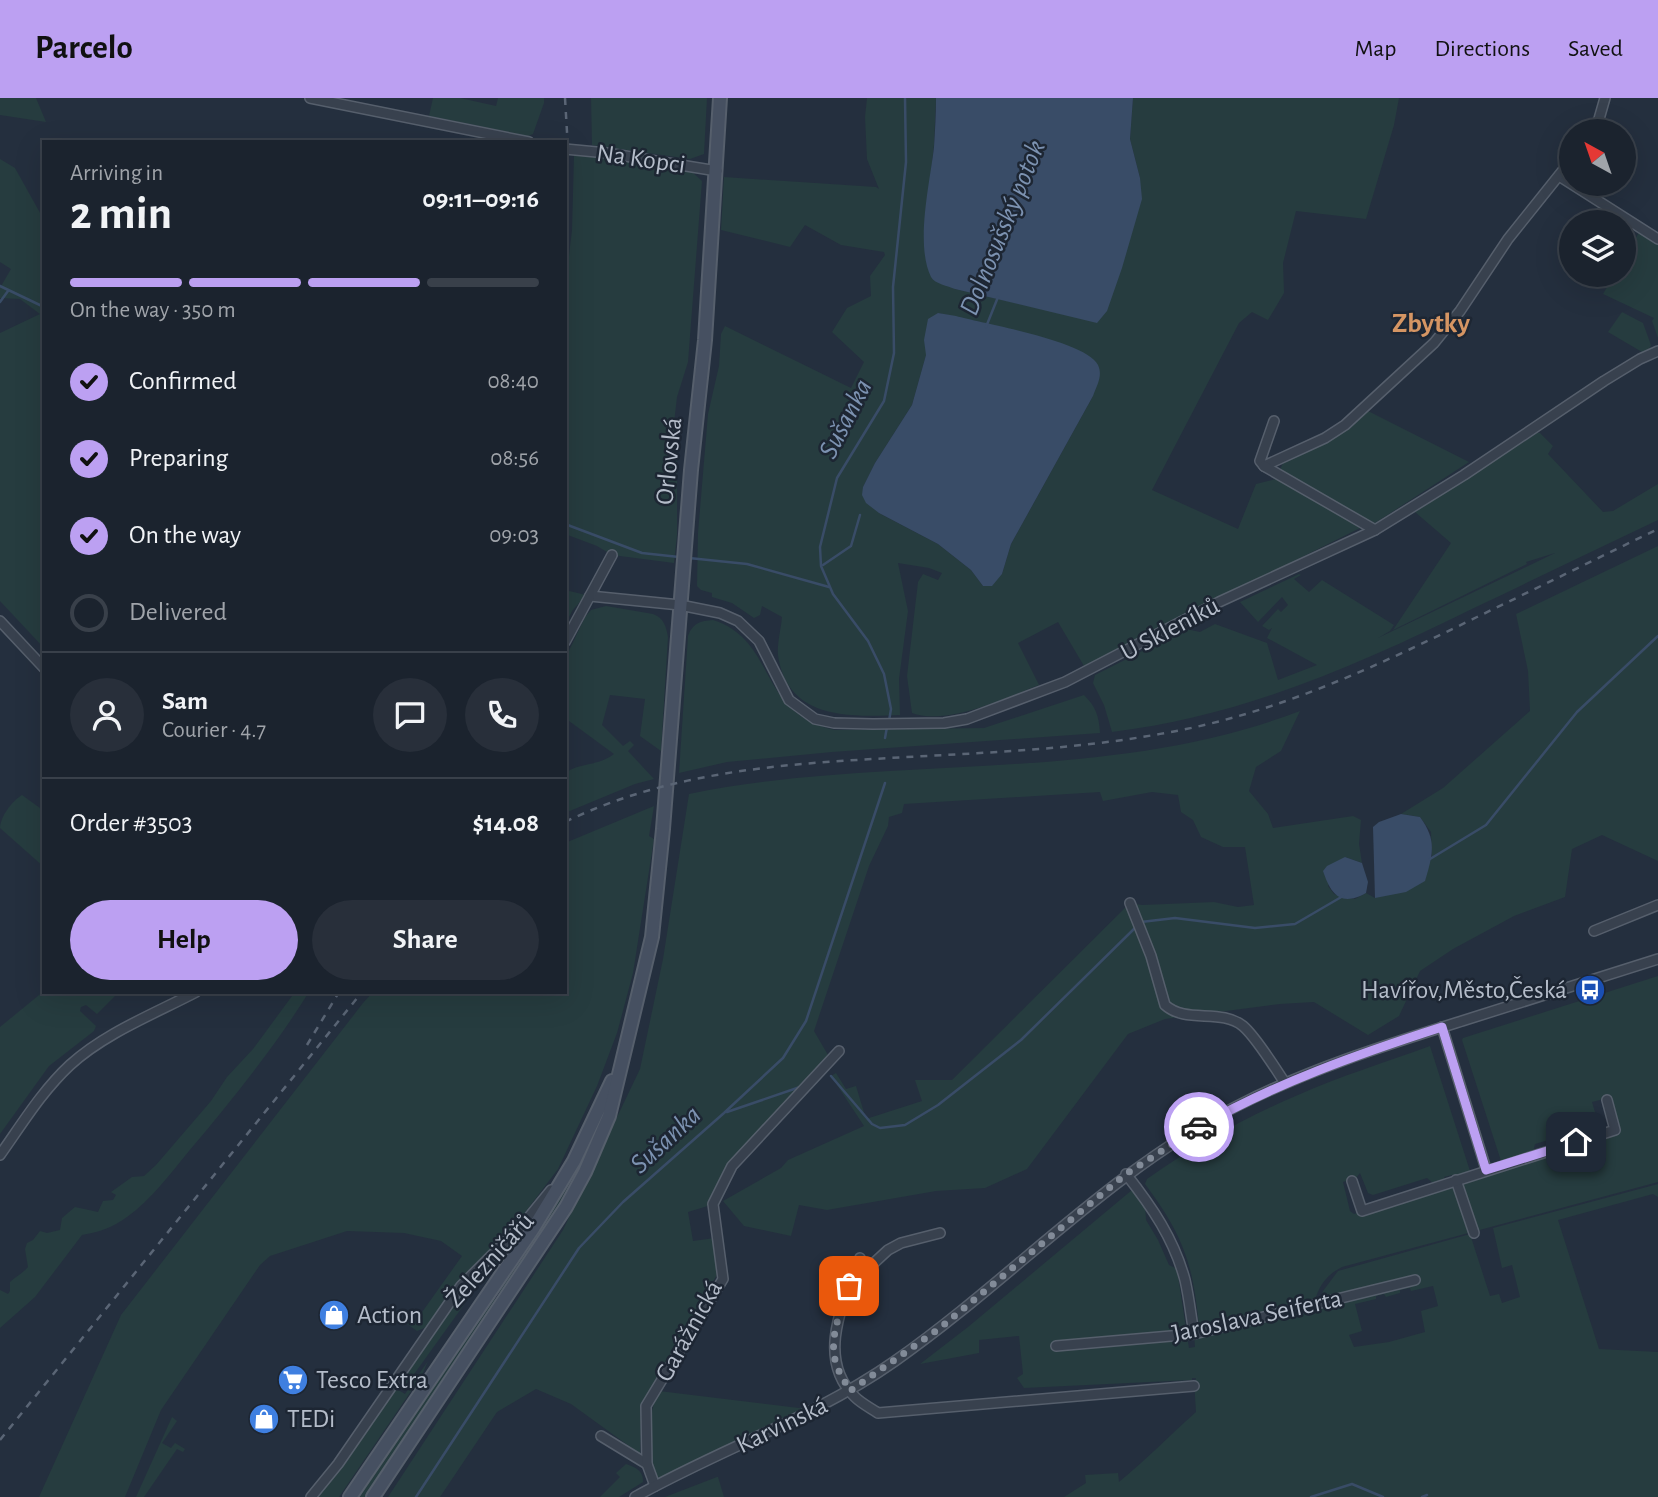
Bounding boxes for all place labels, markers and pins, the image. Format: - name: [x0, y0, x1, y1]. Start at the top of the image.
- bus stop icon: Havířov,Město,Česká: [1573, 973, 1607, 1007]
- place label: Havířov,Město,Česká: [1361, 976, 1567, 1003]
- pin: [1546, 1112, 1606, 1172]
- pin: [819, 1256, 879, 1316]
- shop icon: Action: [317, 1298, 351, 1332]
- place label: Action: [357, 1302, 422, 1328]
- supermarket icon: Tesco Extra: [276, 1363, 310, 1397]
- place label: Tesco Extra: [316, 1367, 428, 1393]
- shop icon: TEDi: [247, 1402, 281, 1436]
- place label: TEDi: [287, 1406, 335, 1432]

